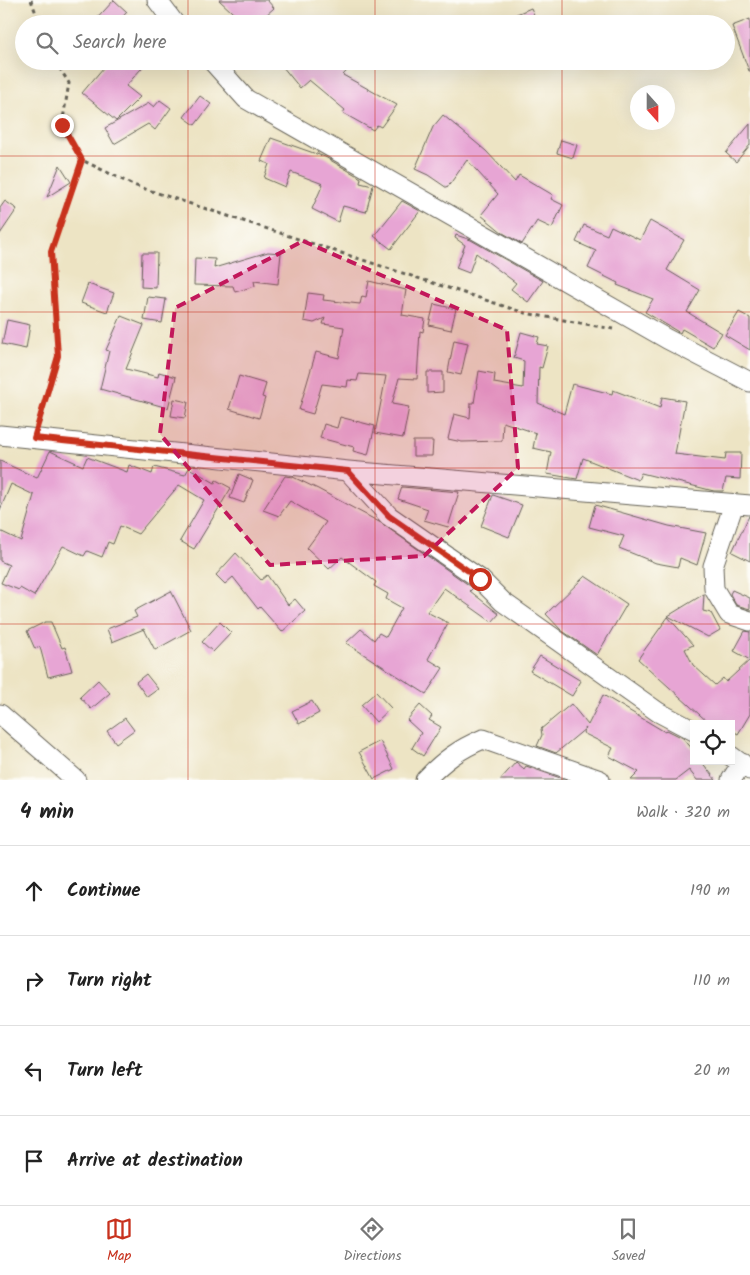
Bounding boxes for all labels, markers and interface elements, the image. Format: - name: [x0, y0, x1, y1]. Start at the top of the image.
- search box: [15, 15, 735, 70]
- text: Search here: [73, 28, 167, 58]
- icon: search: [33, 29, 61, 57]
- north arrow: [630, 85, 675, 130]
- route end: [51, 114, 74, 137]
- route start: [469, 568, 492, 591]
- map controls: [690, 720, 735, 765]
- button: locate: [690, 720, 735, 765]
- text: 4 min: [20, 796, 74, 829]
- text: Walk · 320 m: [636, 800, 730, 825]
- text: Continue: [67, 876, 140, 906]
- icon: ahead: [20, 877, 48, 905]
- text: 190 m: [690, 878, 730, 903]
- text: Turn right: [67, 966, 152, 996]
- icon: right: [20, 967, 48, 995]
- text: 110 m: [693, 968, 730, 993]
- text: Turn left: [67, 1056, 142, 1086]
- icon: left: [20, 1057, 48, 1085]
- text: 20 m: [694, 1058, 730, 1083]
- text: Arrive at destination: [67, 1146, 243, 1176]
- icon: arrive: [20, 1147, 48, 1175]
- tab: Map: [105, 1215, 133, 1267]
- tab: Directions: [343, 1215, 401, 1267]
- tab: Saved: [612, 1215, 645, 1267]

